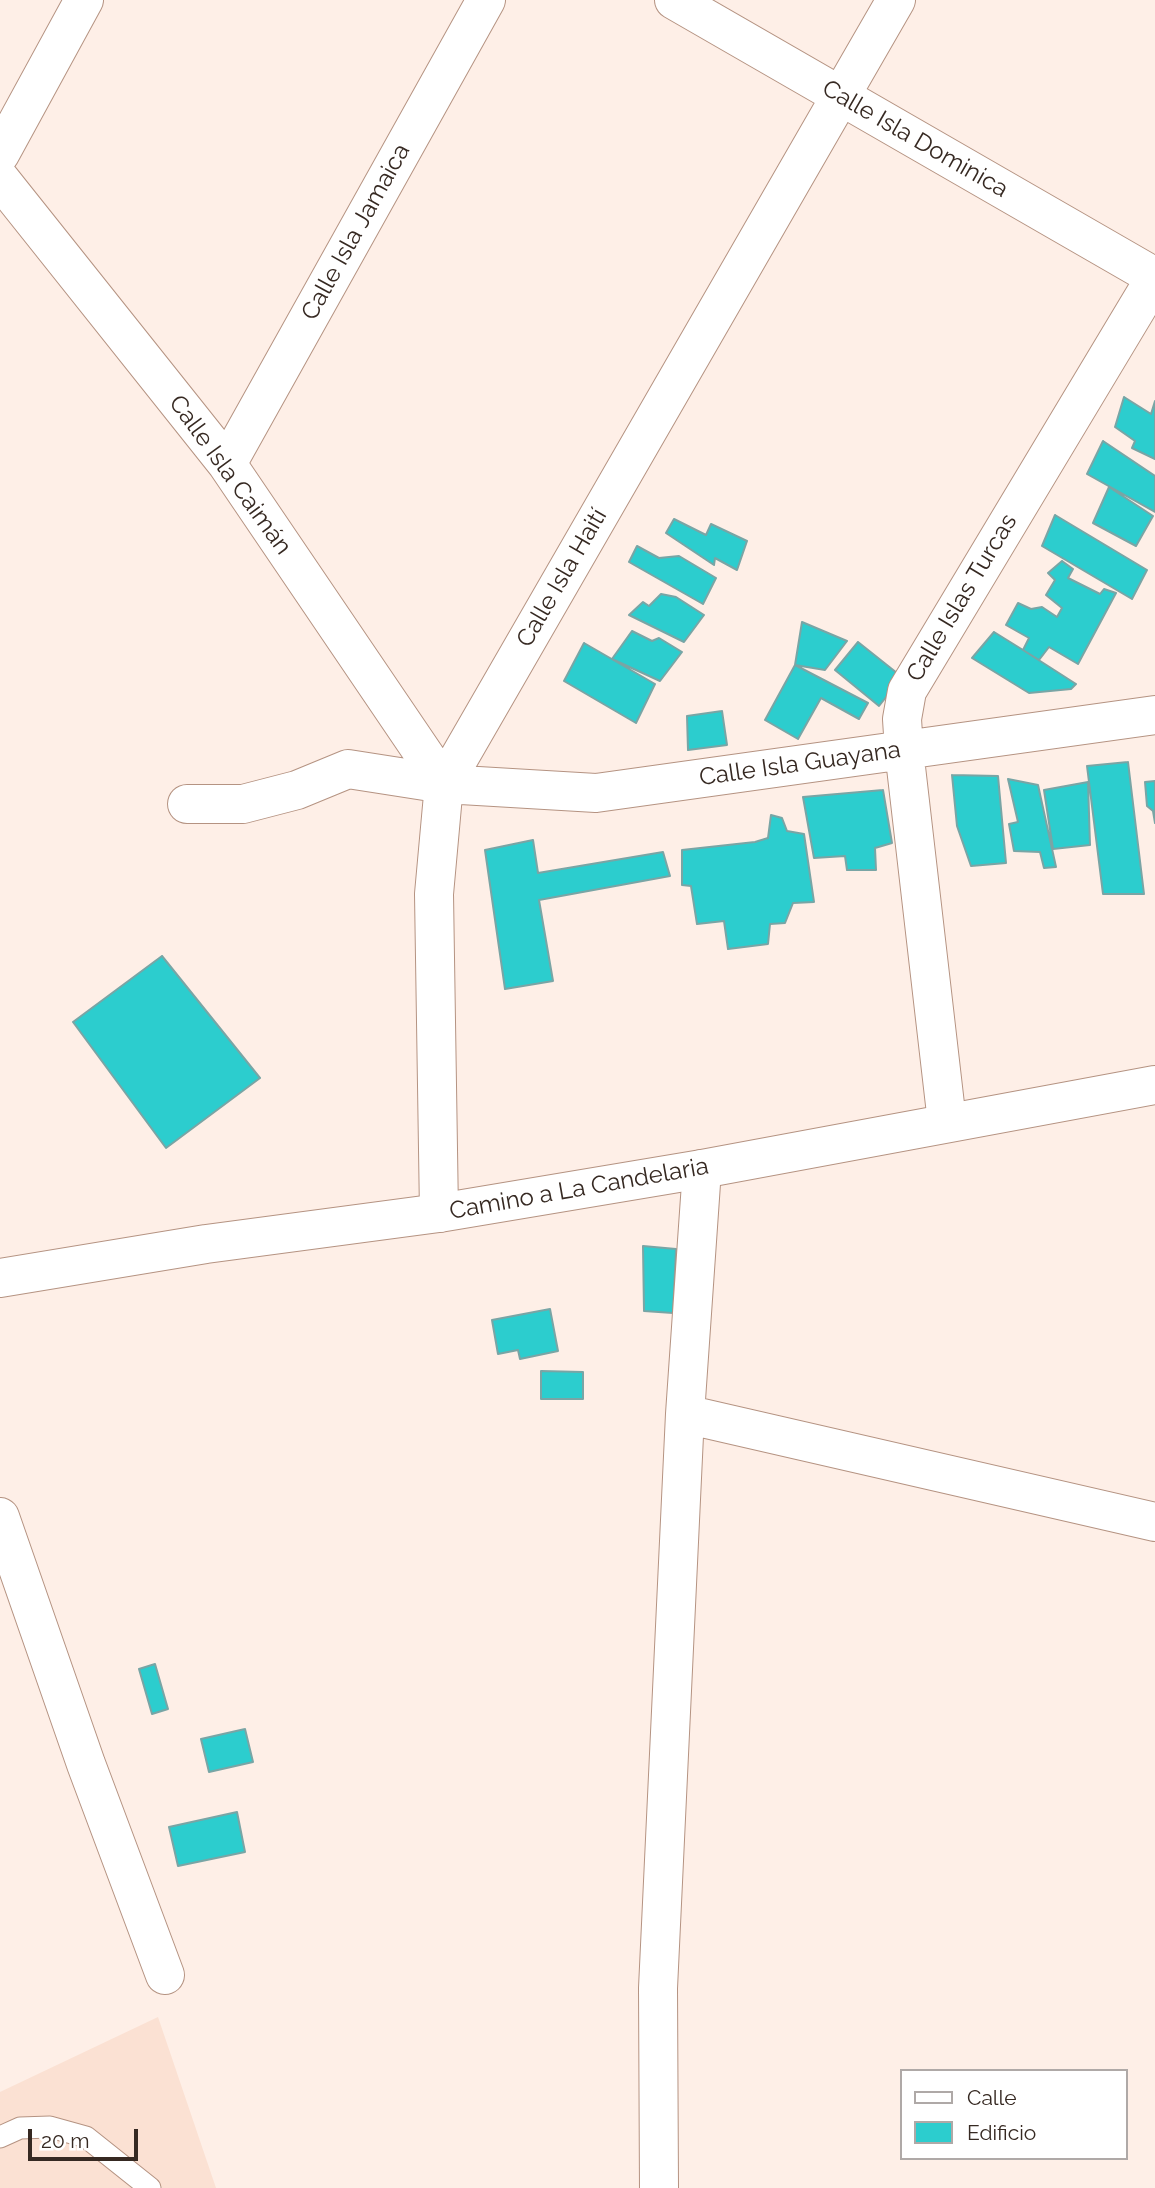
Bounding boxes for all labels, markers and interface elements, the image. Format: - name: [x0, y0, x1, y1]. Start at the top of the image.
- street label: Calle Isla Dominica: [817, 74, 1013, 204]
- street label: Calle Isla Jamaica: [296, 139, 416, 325]
- street label: Calle Isla Caimán: [163, 390, 297, 560]
- street label: Calle Isla Haití: [511, 504, 613, 652]
- street label: Calle Islas Turcas: [901, 509, 1023, 687]
- street label: Calle Isla Guayana: [698, 736, 902, 792]
- street label: Camino a La Candelaria: [447, 1152, 711, 1226]
- legend: [900, 2069, 1127, 2160]
- text: Calle: [967, 2085, 1017, 2110]
- scale bar: [32, 2114, 142, 2158]
- text: Edificio: [967, 2120, 1036, 2145]
- text: 20 m: [41, 2128, 89, 2153]

